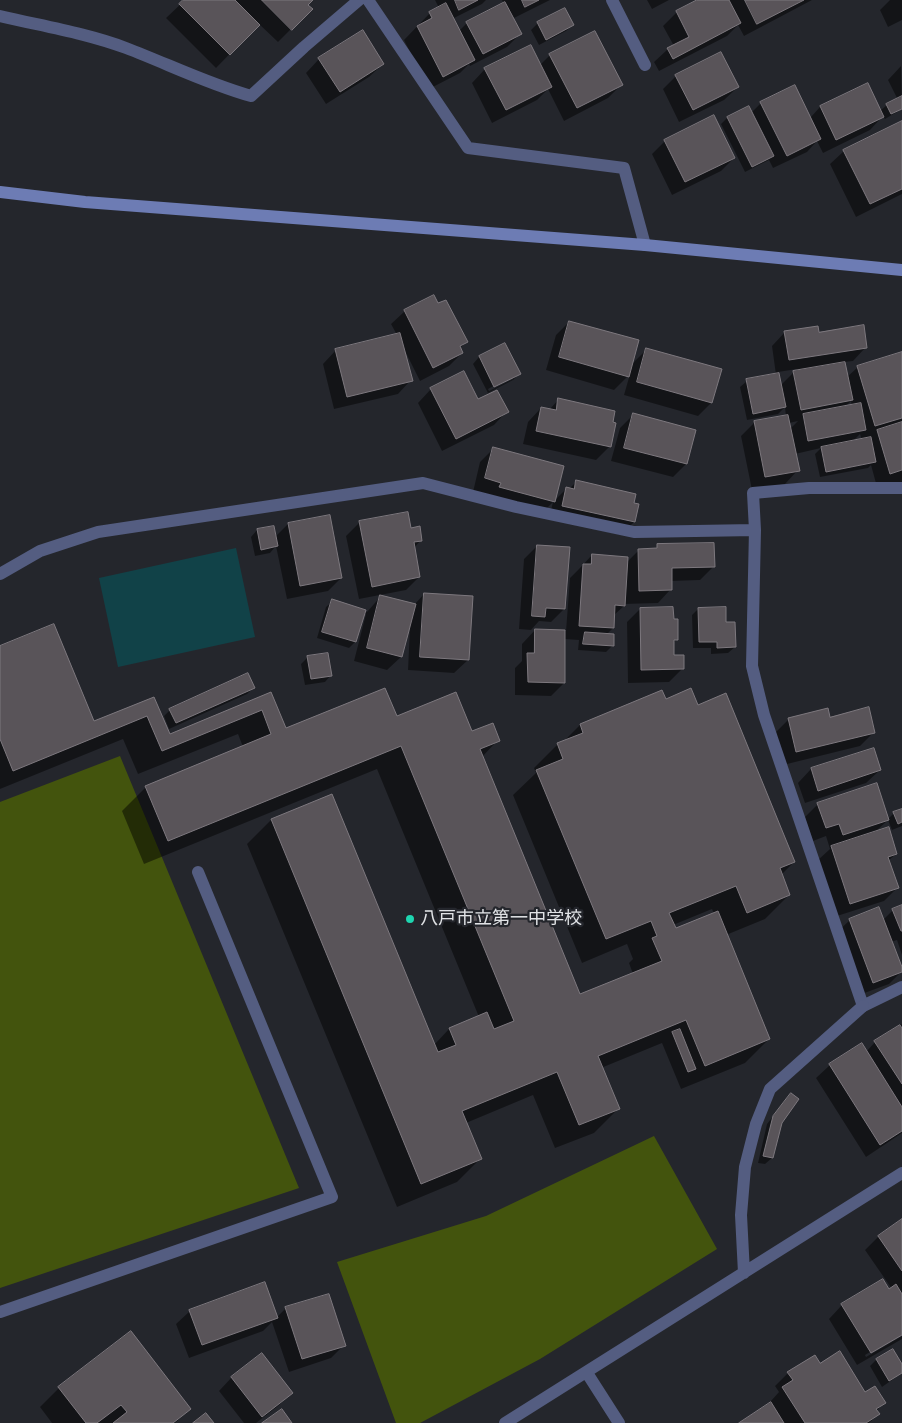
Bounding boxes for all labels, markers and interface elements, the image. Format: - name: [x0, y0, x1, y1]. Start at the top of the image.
- place label: 八戸市立第一中学校: [420, 908, 582, 930]
- marker: 八戸市立第一中学校: [404, 913, 416, 925]

